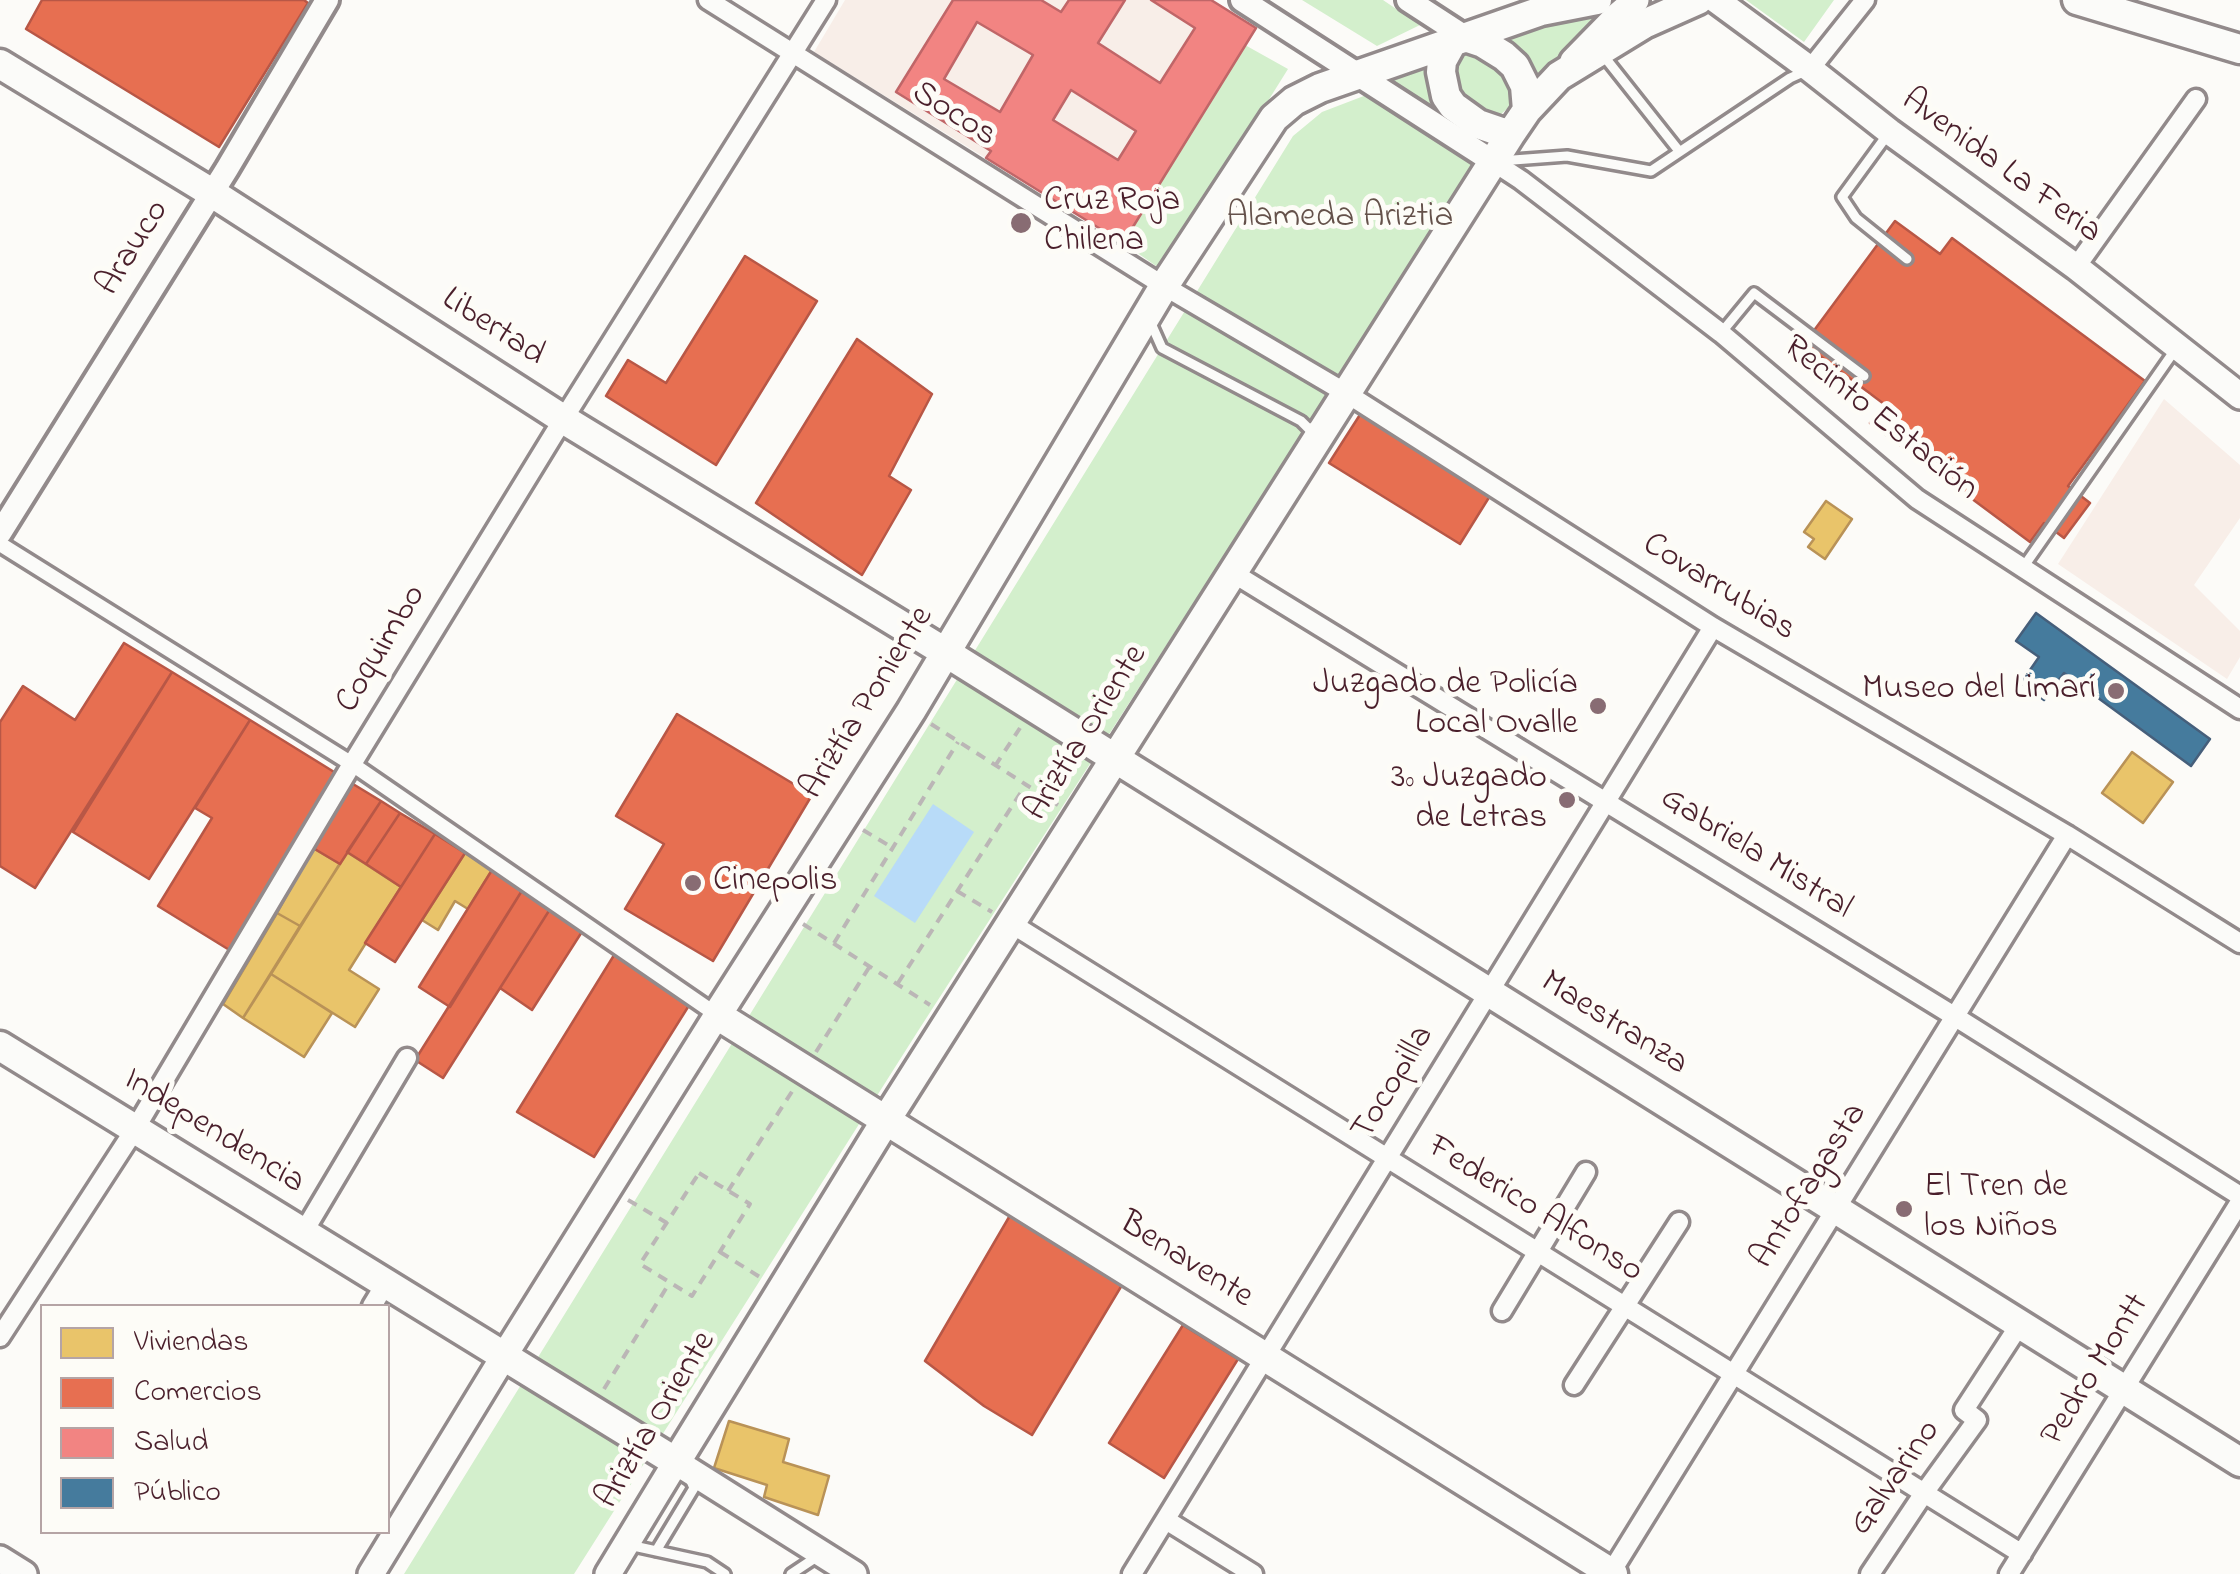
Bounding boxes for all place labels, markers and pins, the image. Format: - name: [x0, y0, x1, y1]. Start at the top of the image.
- place label: Cruz Roja Chilena: [1044, 182, 1180, 264]
- marker: Cruz Roja Chilena: [1008, 210, 1034, 236]
- place label: Juzgado de Policía Local Ovalle: [1313, 665, 1578, 747]
- place label: Museo del Limarí: [1862, 670, 2096, 712]
- marker: Museo del Limarí: [2105, 680, 2127, 702]
- marker: Juzgado de Policía Local Ovalle: [1587, 695, 1609, 717]
- place label: 3º Juzgado de Letras: [1391, 759, 1547, 841]
- marker: 3º Juzgado de Letras: [1556, 789, 1578, 811]
- place label: Cinepolis: [713, 862, 838, 904]
- marker: Cinepolis: [682, 872, 704, 894]
- place label: El Tren de los Niños: [1924, 1168, 2068, 1250]
- marker: El Tren de los Niños: [1893, 1198, 1915, 1220]

